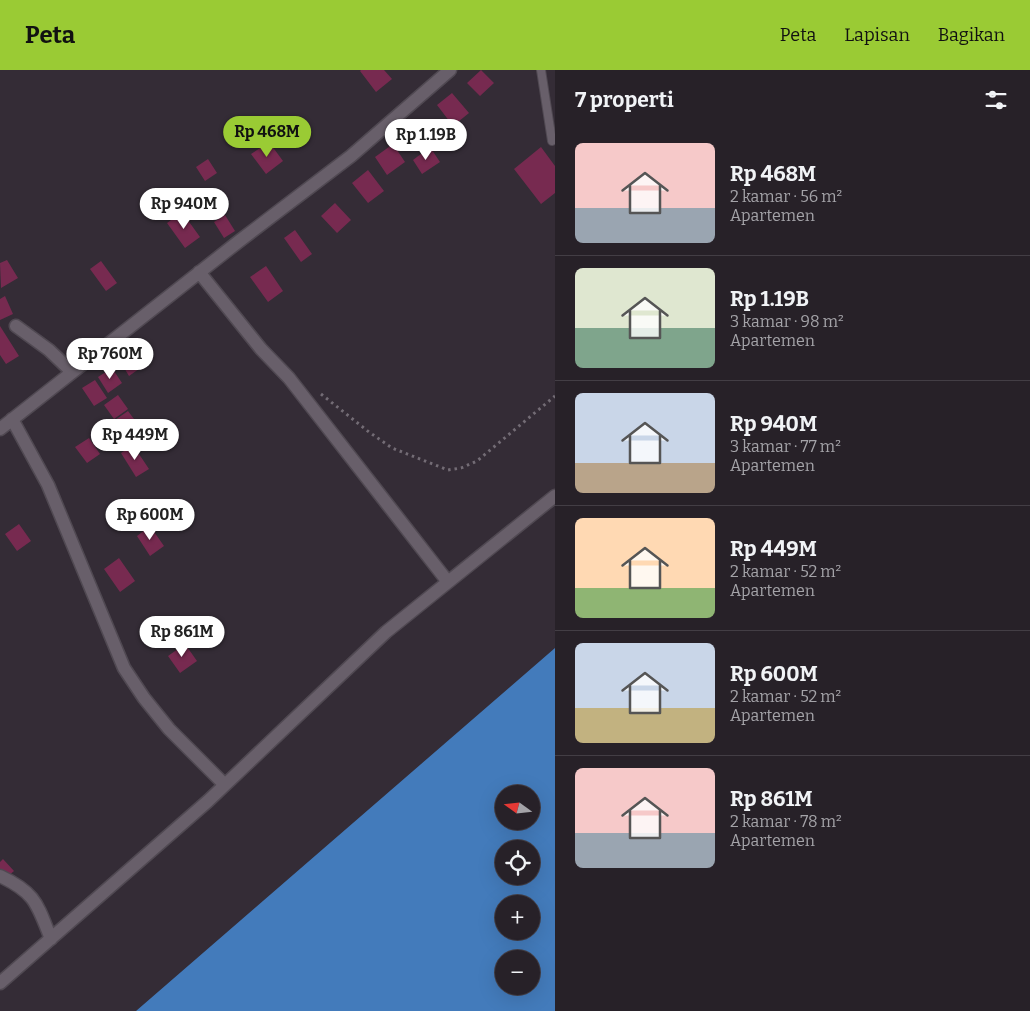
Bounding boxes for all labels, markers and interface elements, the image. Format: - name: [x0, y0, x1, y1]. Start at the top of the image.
- text: Peta: [25, 21, 75, 49]
- text: Peta: [780, 24, 816, 46]
- text: Lapisan: [844, 24, 910, 46]
- text: Bagikan: [938, 24, 1005, 46]
- icon: filters: [982, 86, 1010, 114]
- text: 7 properti: [575, 87, 674, 113]
- pin: Rp 468M: [221, 116, 313, 158]
- pin: Rp 1.19B: [374, 118, 478, 161]
- text: Rp 468M: [234, 122, 300, 141]
- text: Rp 1.19B: [396, 125, 456, 144]
- text: Rp 468M: [730, 161, 816, 187]
- icon: home: [615, 163, 675, 223]
- text: 2 kamar · 56 m²: [730, 187, 842, 206]
- pin: Rp 940M: [138, 188, 230, 230]
- text: Rp 940M: [151, 194, 217, 213]
- text: Apartemen: [730, 206, 815, 225]
- text: Rp 1.19B: [730, 286, 809, 312]
- icon: home: [615, 288, 675, 348]
- text: 3 kamar · 98 m²: [730, 312, 844, 331]
- text: Apartemen: [730, 331, 815, 350]
- pin: Rp 760M: [64, 338, 156, 380]
- text: Rp 760M: [77, 344, 143, 363]
- text: Rp 940M: [730, 411, 817, 437]
- icon: home: [615, 413, 675, 473]
- pin: Rp 449M: [89, 418, 181, 461]
- text: Rp 449M: [102, 425, 168, 444]
- text: 3 kamar · 77 m²: [730, 437, 841, 456]
- text: Apartemen: [730, 456, 815, 475]
- pin: Rp 600M: [104, 498, 196, 541]
- text: Rp 600M: [117, 505, 183, 524]
- text: Rp 449M: [730, 536, 817, 562]
- icon: home: [615, 538, 675, 598]
- text: 2 kamar · 52 m²: [730, 562, 841, 581]
- text: Apartemen: [730, 581, 815, 600]
- pin: Rp 861M: [136, 616, 228, 658]
- text: Rp 861M: [151, 622, 213, 641]
- text: Rp 600M: [730, 661, 818, 687]
- icon: home: [615, 663, 675, 723]
- text: 2 kamar · 52 m²: [730, 687, 841, 706]
- text: Apartemen: [730, 706, 815, 725]
- north arrow: [495, 785, 540, 830]
- map controls: [495, 785, 540, 995]
- text: Rp 861M: [730, 786, 813, 812]
- icon: home: [615, 788, 675, 848]
- text: 2 kamar · 78 m²: [730, 812, 842, 831]
- text: Apartemen: [730, 831, 815, 850]
- button: locate: [495, 840, 540, 885]
- button: +: [495, 895, 540, 940]
- button: −: [495, 950, 540, 995]

